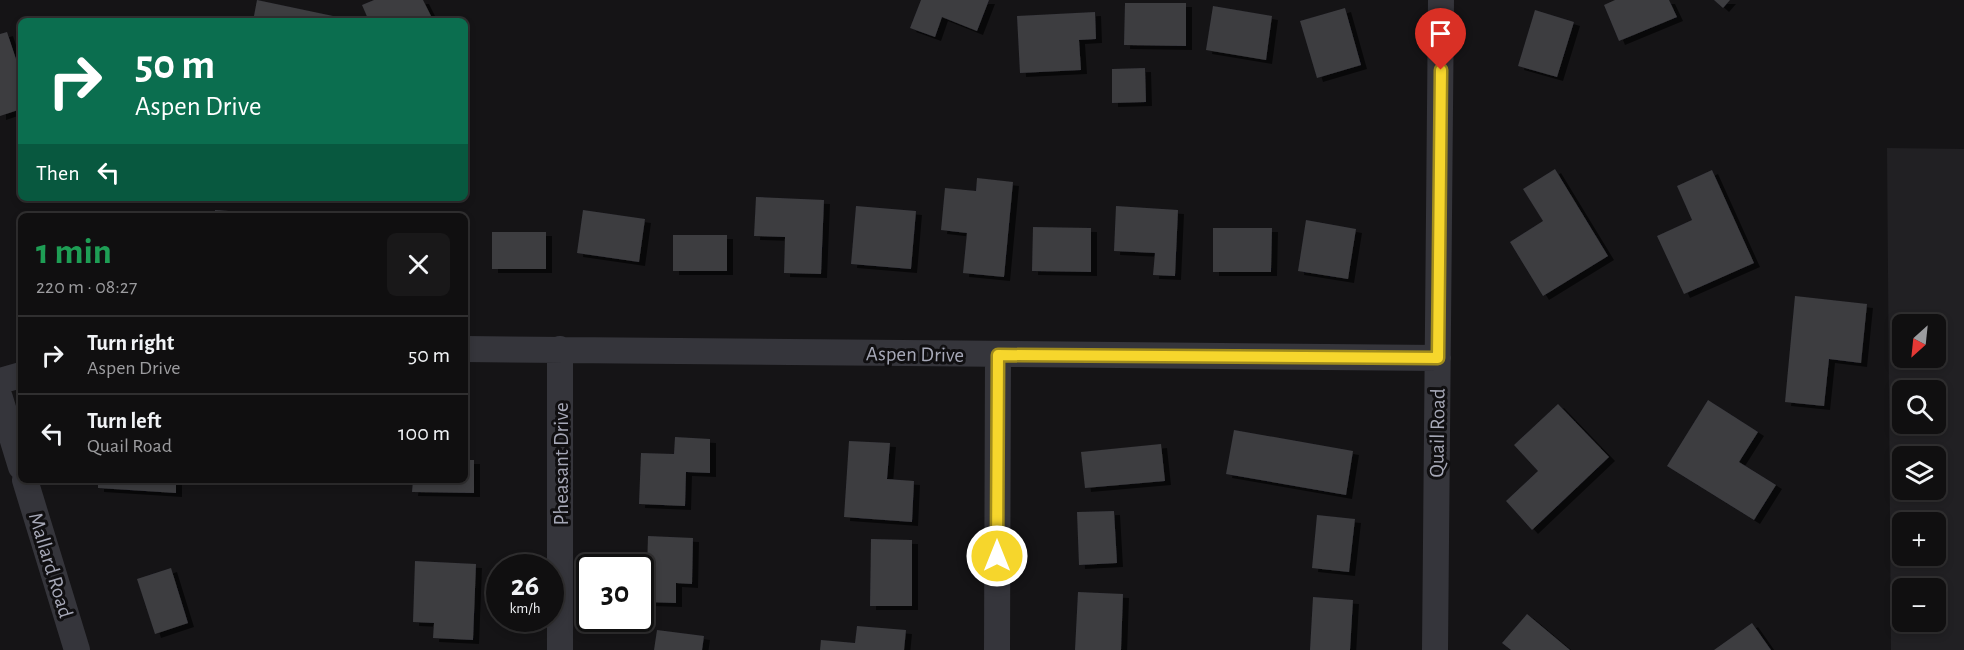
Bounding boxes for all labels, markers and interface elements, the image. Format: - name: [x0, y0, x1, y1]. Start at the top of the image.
- pin: [1415, 8, 1466, 70]
- icon: arrive: [1424, 17, 1457, 50]
- icon: right: [36, 42, 114, 120]
- text: 50 m: [135, 44, 215, 86]
- text: Aspen Drive: [135, 93, 261, 120]
- icon: left: [92, 156, 125, 189]
- text: Then: [36, 162, 80, 184]
- button: close: [387, 233, 450, 296]
- text: 1 min: [36, 234, 112, 270]
- text: 220 m · 08:27: [36, 277, 137, 297]
- north arrow: [1892, 314, 1946, 368]
- map controls: [1892, 314, 1946, 632]
- text: Turn right: [87, 332, 174, 354]
- icon: right: [36, 339, 69, 372]
- street label: Aspen Drive: [866, 343, 964, 366]
- text: 50 m: [408, 344, 450, 366]
- text: Aspen Drive: [87, 358, 181, 378]
- button: search: [1892, 380, 1946, 434]
- street label: Quail Road: [1426, 388, 1449, 478]
- street label: Pheasant Drive: [551, 402, 572, 526]
- text: Turn left: [87, 410, 161, 432]
- icon: left: [36, 417, 69, 450]
- text: 100 m: [398, 422, 450, 444]
- text: Quail Road: [87, 436, 172, 456]
- button: layers: [1892, 446, 1946, 500]
- street label: Mallard Road: [25, 510, 77, 620]
- button: +: [1892, 512, 1946, 566]
- position arrow: [965, 524, 1029, 588]
- speed limit sign: 30: [576, 554, 654, 632]
- text: 26: [511, 571, 539, 601]
- button: −: [1892, 578, 1946, 632]
- text: km/h: [510, 601, 540, 616]

